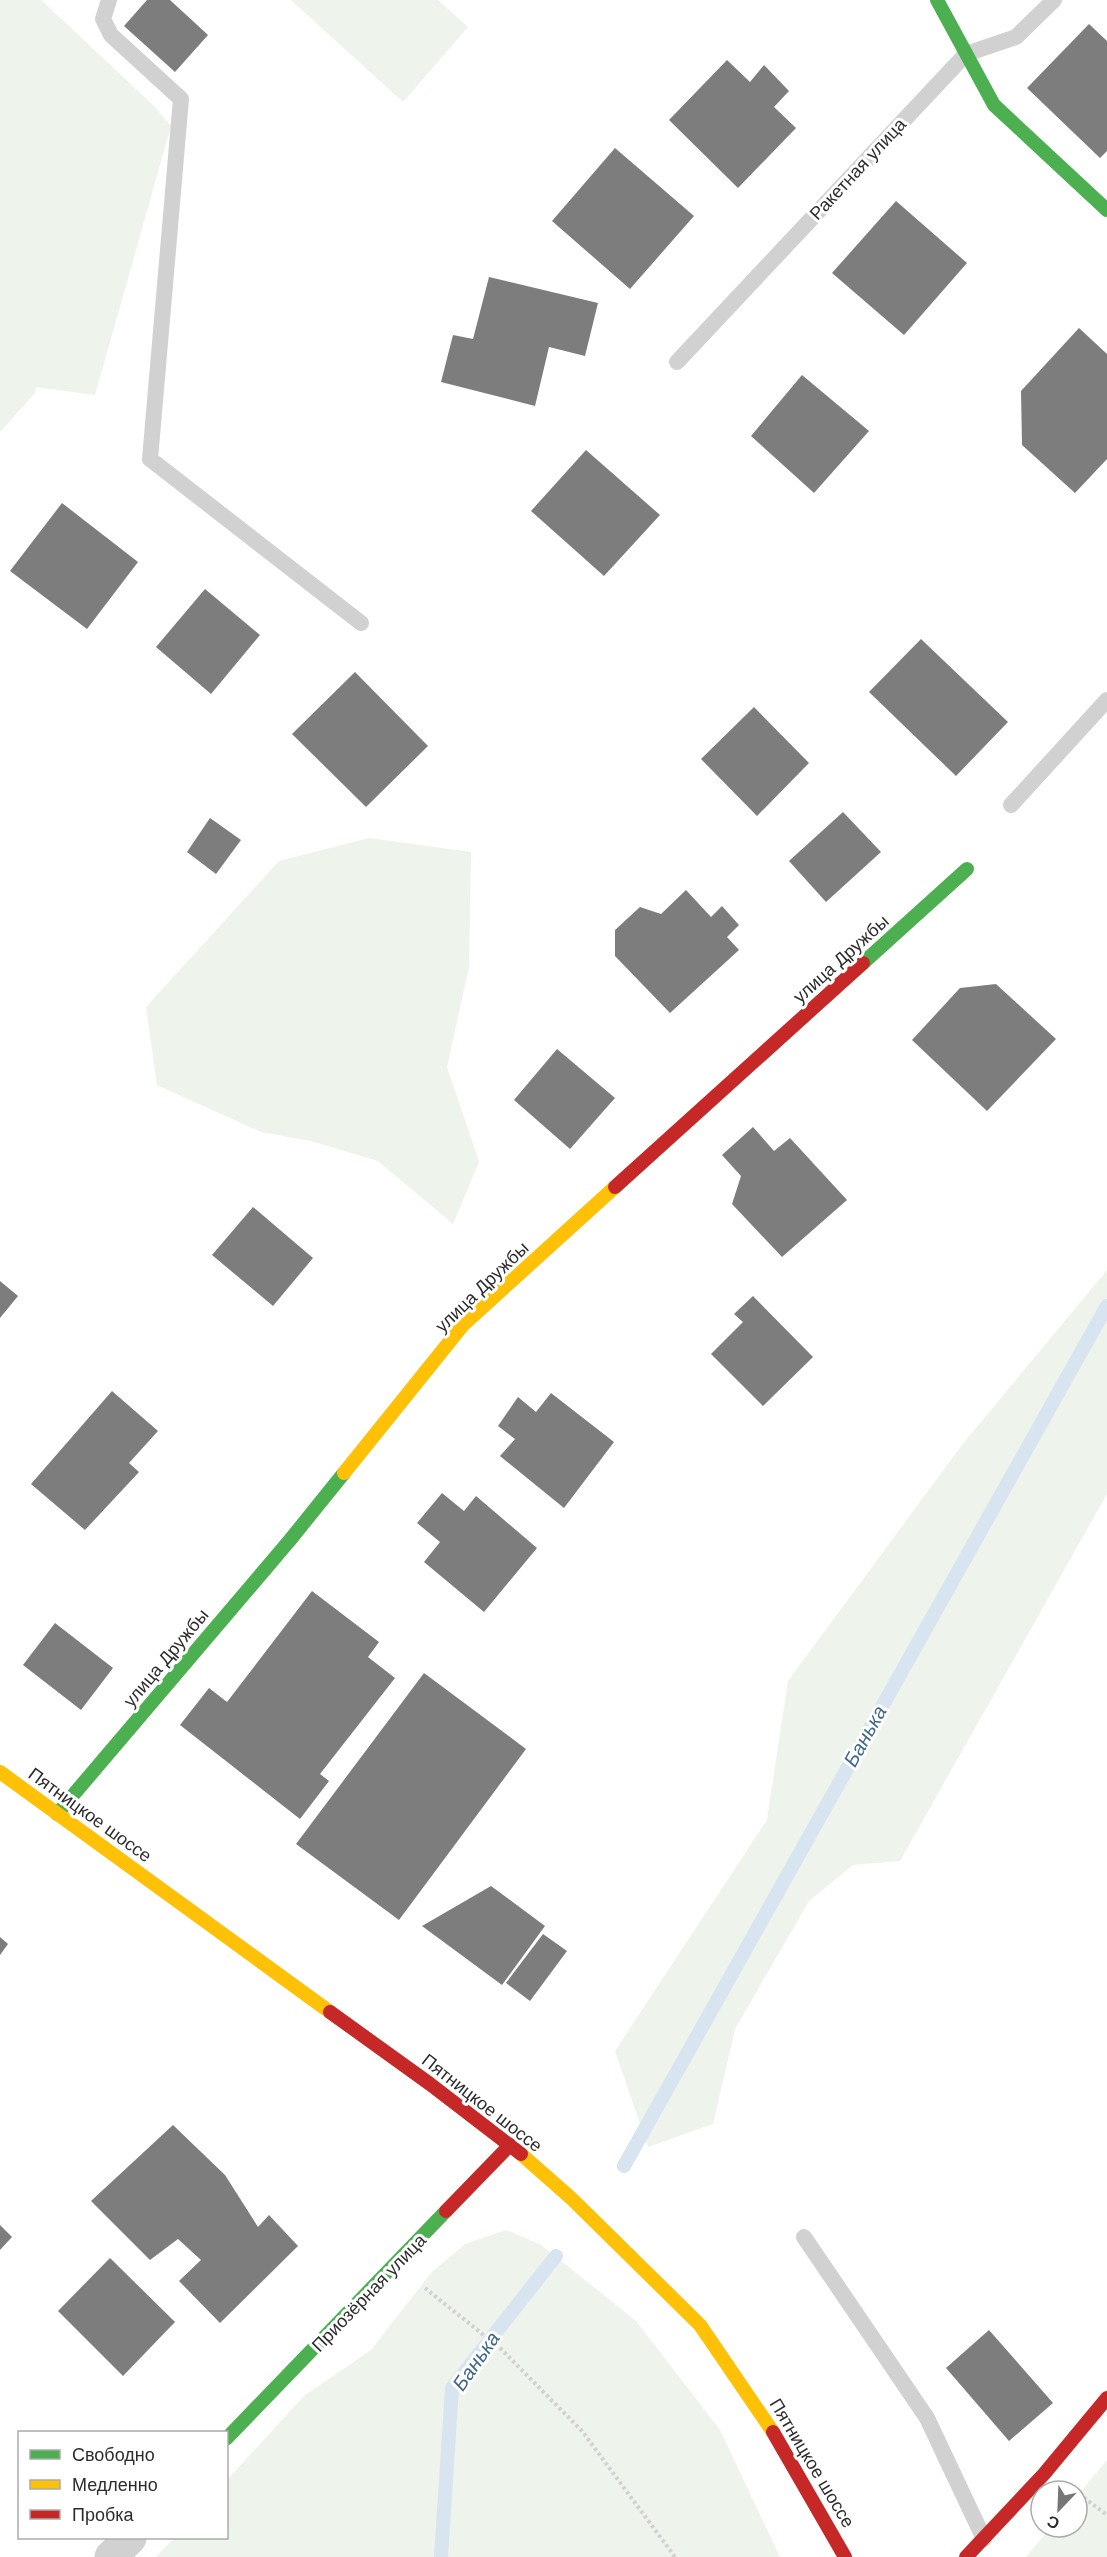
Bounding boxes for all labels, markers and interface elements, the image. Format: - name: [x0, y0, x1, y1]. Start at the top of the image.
- street label: Ракетная улица: [806, 113, 911, 224]
- street label: улица Дружбы: [789, 911, 893, 1007]
- street label: улица Дружбы: [431, 1238, 533, 1336]
- street label: улица Дружбы: [119, 1605, 213, 1711]
- water label: Банька: [839, 1702, 891, 1770]
- street label: Пятницкое шоссе: [25, 1764, 155, 1866]
- street label: Пятницкое шоссе: [418, 2050, 546, 2156]
- street label: Приозёрная улица: [308, 2230, 431, 2356]
- water label: Банька: [448, 2328, 504, 2394]
- street label: Пятницкое шоссе: [766, 2395, 858, 2531]
- legend: [18, 2431, 228, 2539]
- text: Свободно: [72, 2445, 155, 2465]
- text: Медленно: [72, 2475, 158, 2495]
- north arrow: [1029, 2479, 1089, 2539]
- text: Пробка: [72, 2505, 135, 2525]
- text: С: [1044, 2512, 1062, 2532]

